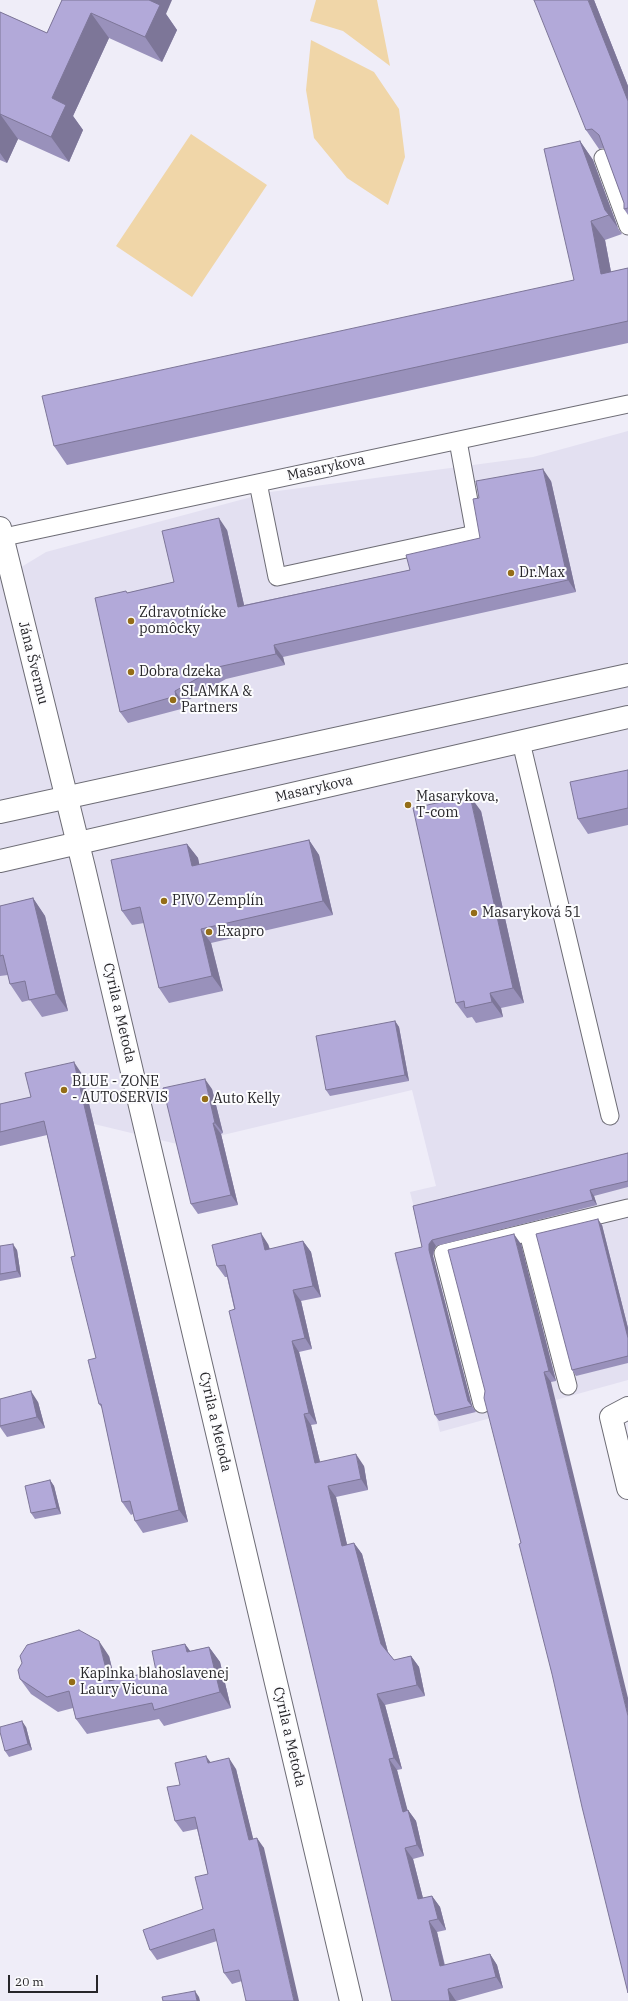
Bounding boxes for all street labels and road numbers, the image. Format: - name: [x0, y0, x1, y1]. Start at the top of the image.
- street label: Masarykova: [286, 452, 366, 484]
- street label: Jána Švermu: [15, 620, 51, 706]
- street label: Masarykova: [274, 772, 354, 806]
- street label: Cyrila a Metoda: [99, 961, 139, 1065]
- street label: Cyrila a Metoda: [195, 1370, 235, 1474]
- street label: Cyrila a Metoda: [269, 1685, 309, 1789]

